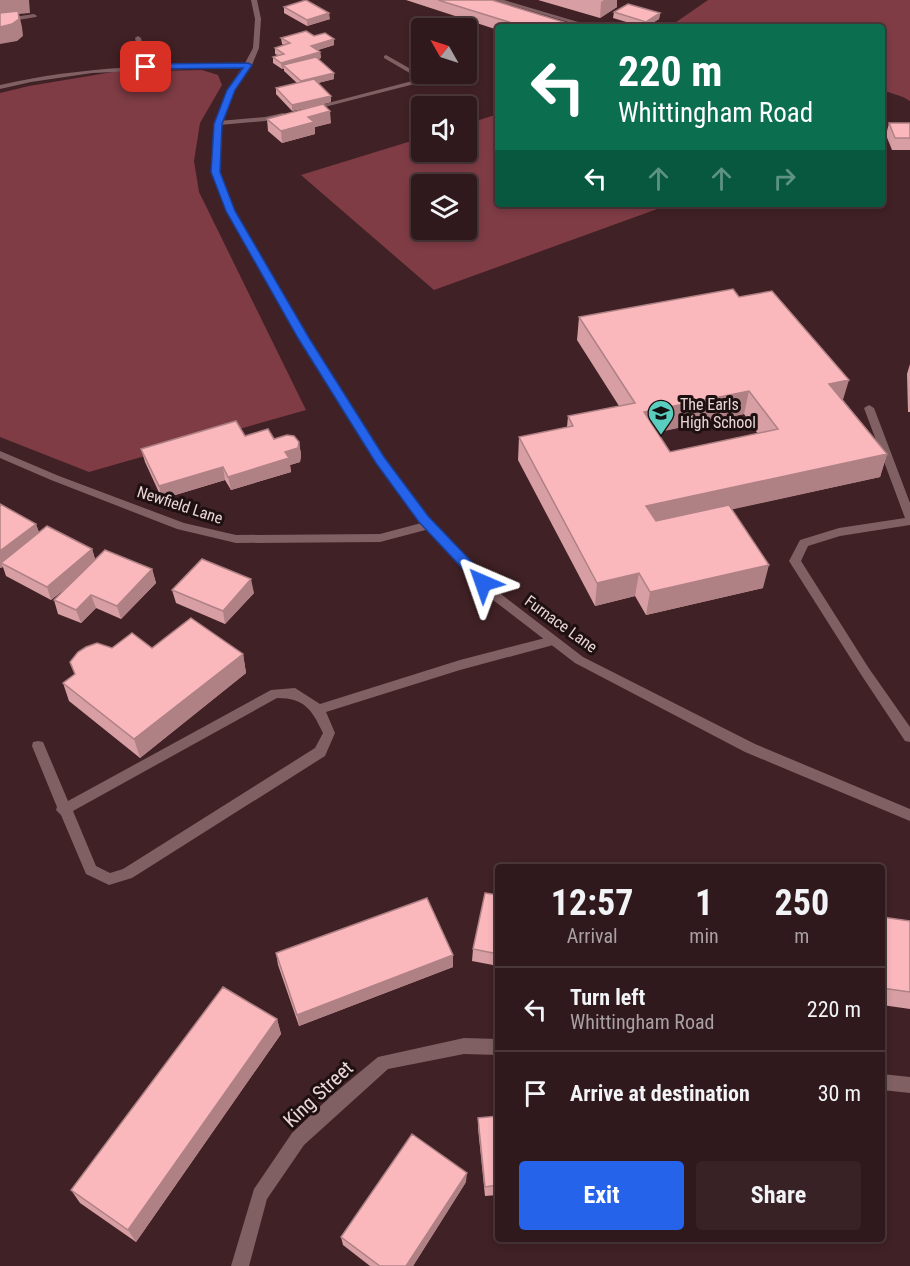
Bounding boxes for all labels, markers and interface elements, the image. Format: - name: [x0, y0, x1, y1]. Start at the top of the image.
- north arrow: [411, 18, 477, 84]
- map controls: [411, 18, 477, 240]
- pin: [120, 41, 171, 92]
- text: 220 m: [618, 47, 723, 96]
- icon: left: [519, 48, 597, 126]
- icon: arrive: [129, 50, 162, 83]
- button: sound: [411, 96, 477, 162]
- text: Whittingham Road: [618, 97, 813, 129]
- icon: left: [579, 162, 612, 195]
- icon: ahead: [642, 162, 675, 195]
- icon: ahead: [705, 162, 738, 195]
- icon: right: [768, 162, 801, 195]
- button: layers: [411, 174, 477, 240]
- place label: The Earls High School: [680, 395, 756, 432]
- school or university icon: The Earls High School: [646, 398, 676, 436]
- street label: Newfield Lane: [135, 482, 225, 528]
- position arrow: [451, 551, 515, 615]
- street label: Furnace Lane: [521, 591, 601, 657]
- text: 12:57: [551, 882, 633, 924]
- text: 1: [695, 882, 713, 924]
- text: 250: [775, 882, 829, 924]
- text: Arrival: [567, 924, 618, 948]
- text: min: [689, 924, 719, 948]
- text: m: [794, 924, 809, 948]
- text: Turn left: [570, 985, 645, 1010]
- icon: left: [519, 993, 552, 1026]
- text: 220 m: [807, 997, 861, 1022]
- text: Whittingham Road: [570, 1010, 715, 1034]
- street label: King Street: [278, 1056, 358, 1132]
- icon: arrive: [519, 1077, 552, 1110]
- text: Arrive at destination: [570, 1081, 750, 1106]
- text: 30 m: [818, 1081, 861, 1106]
- button: Exit: [519, 1161, 684, 1230]
- button: Share: [696, 1161, 861, 1230]

